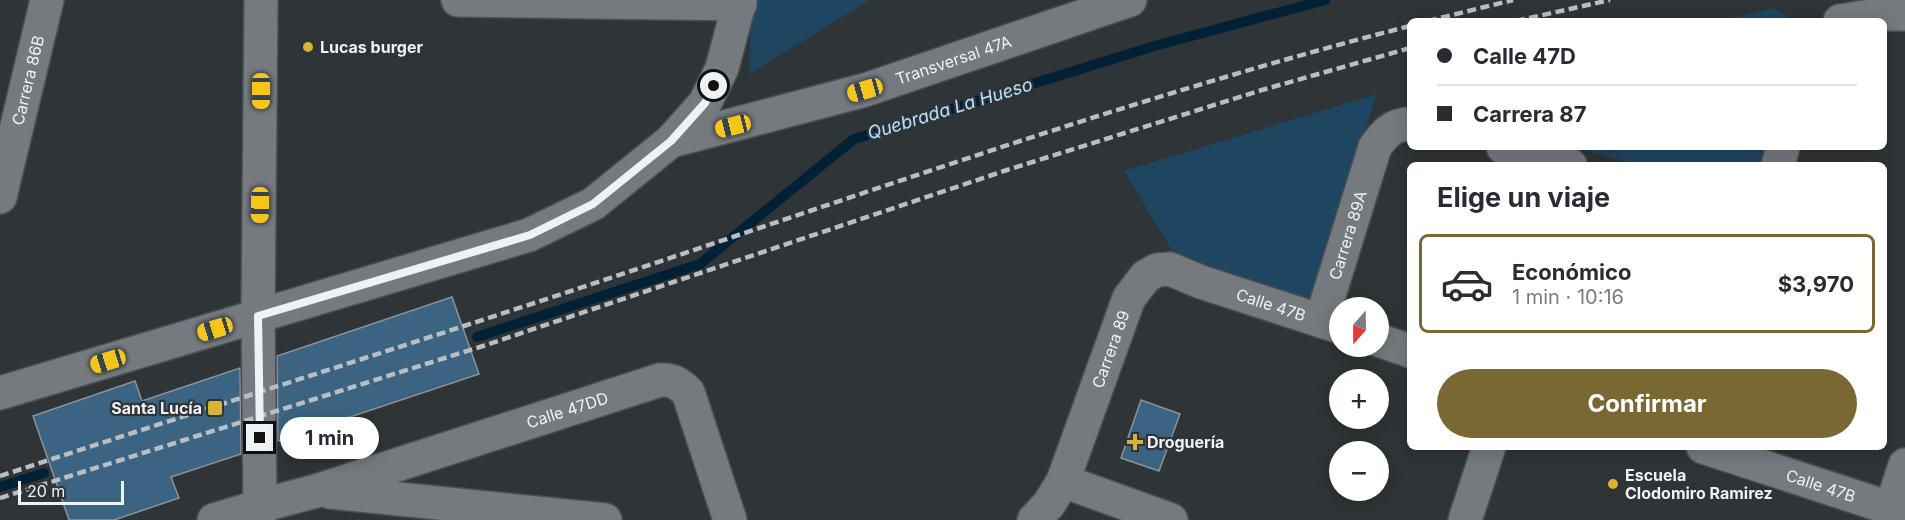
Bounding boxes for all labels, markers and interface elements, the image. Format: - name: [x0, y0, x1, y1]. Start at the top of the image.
- street label: Transversal 47A: [893, 31, 1014, 89]
- street label: Carrera 86B: [7, 33, 48, 127]
- place label: Lucas burger: [320, 37, 423, 57]
- marker: Lucas burger: [301, 40, 315, 54]
- text: Calle 47D: [1473, 43, 1576, 69]
- route start: [700, 72, 727, 99]
- car: [252, 73, 270, 109]
- water label: Quebrada La Hueso: [865, 73, 1035, 144]
- car: [845, 76, 885, 104]
- text: Carrera 87: [1473, 101, 1586, 127]
- car: [713, 113, 753, 139]
- text: Elige un viaje: [1437, 181, 1610, 214]
- car: [251, 187, 269, 223]
- street label: Carrera 89A: [1324, 188, 1371, 282]
- icon: car: [1440, 257, 1494, 311]
- text: Económico: [1512, 259, 1631, 285]
- text: $3,970: [1778, 271, 1854, 297]
- street label: Calle 47B: [1234, 284, 1308, 325]
- text: 1 min · 10:16: [1512, 285, 1624, 309]
- north arrow: [1329, 297, 1389, 357]
- map controls: [1329, 297, 1389, 501]
- street label: Carrera 89: [1087, 307, 1134, 391]
- car: [195, 315, 235, 343]
- car: [88, 347, 128, 375]
- button: +: [1329, 369, 1389, 429]
- button: Confirmar: [1437, 369, 1857, 438]
- street label: Calle 47DD: [524, 387, 611, 432]
- place label: Santa Lucía: [111, 398, 202, 418]
- marker: Santa Lucía: [206, 399, 224, 417]
- callout: 1 min: [281, 417, 380, 459]
- route end: [246, 424, 273, 451]
- text: 1 min: [305, 426, 354, 450]
- place label: Droguería: [1147, 432, 1224, 452]
- marker: Droguería: [1128, 435, 1142, 449]
- button: −: [1329, 441, 1389, 501]
- place label: Escuela Clodomiro Ramirez: [1625, 465, 1773, 503]
- street label: Calle 47B: [1783, 465, 1858, 506]
- marker: Escuela Clodomiro Ramirez: [1606, 477, 1620, 491]
- scale bar: [18, 478, 124, 506]
- text: 20 m: [27, 481, 65, 501]

